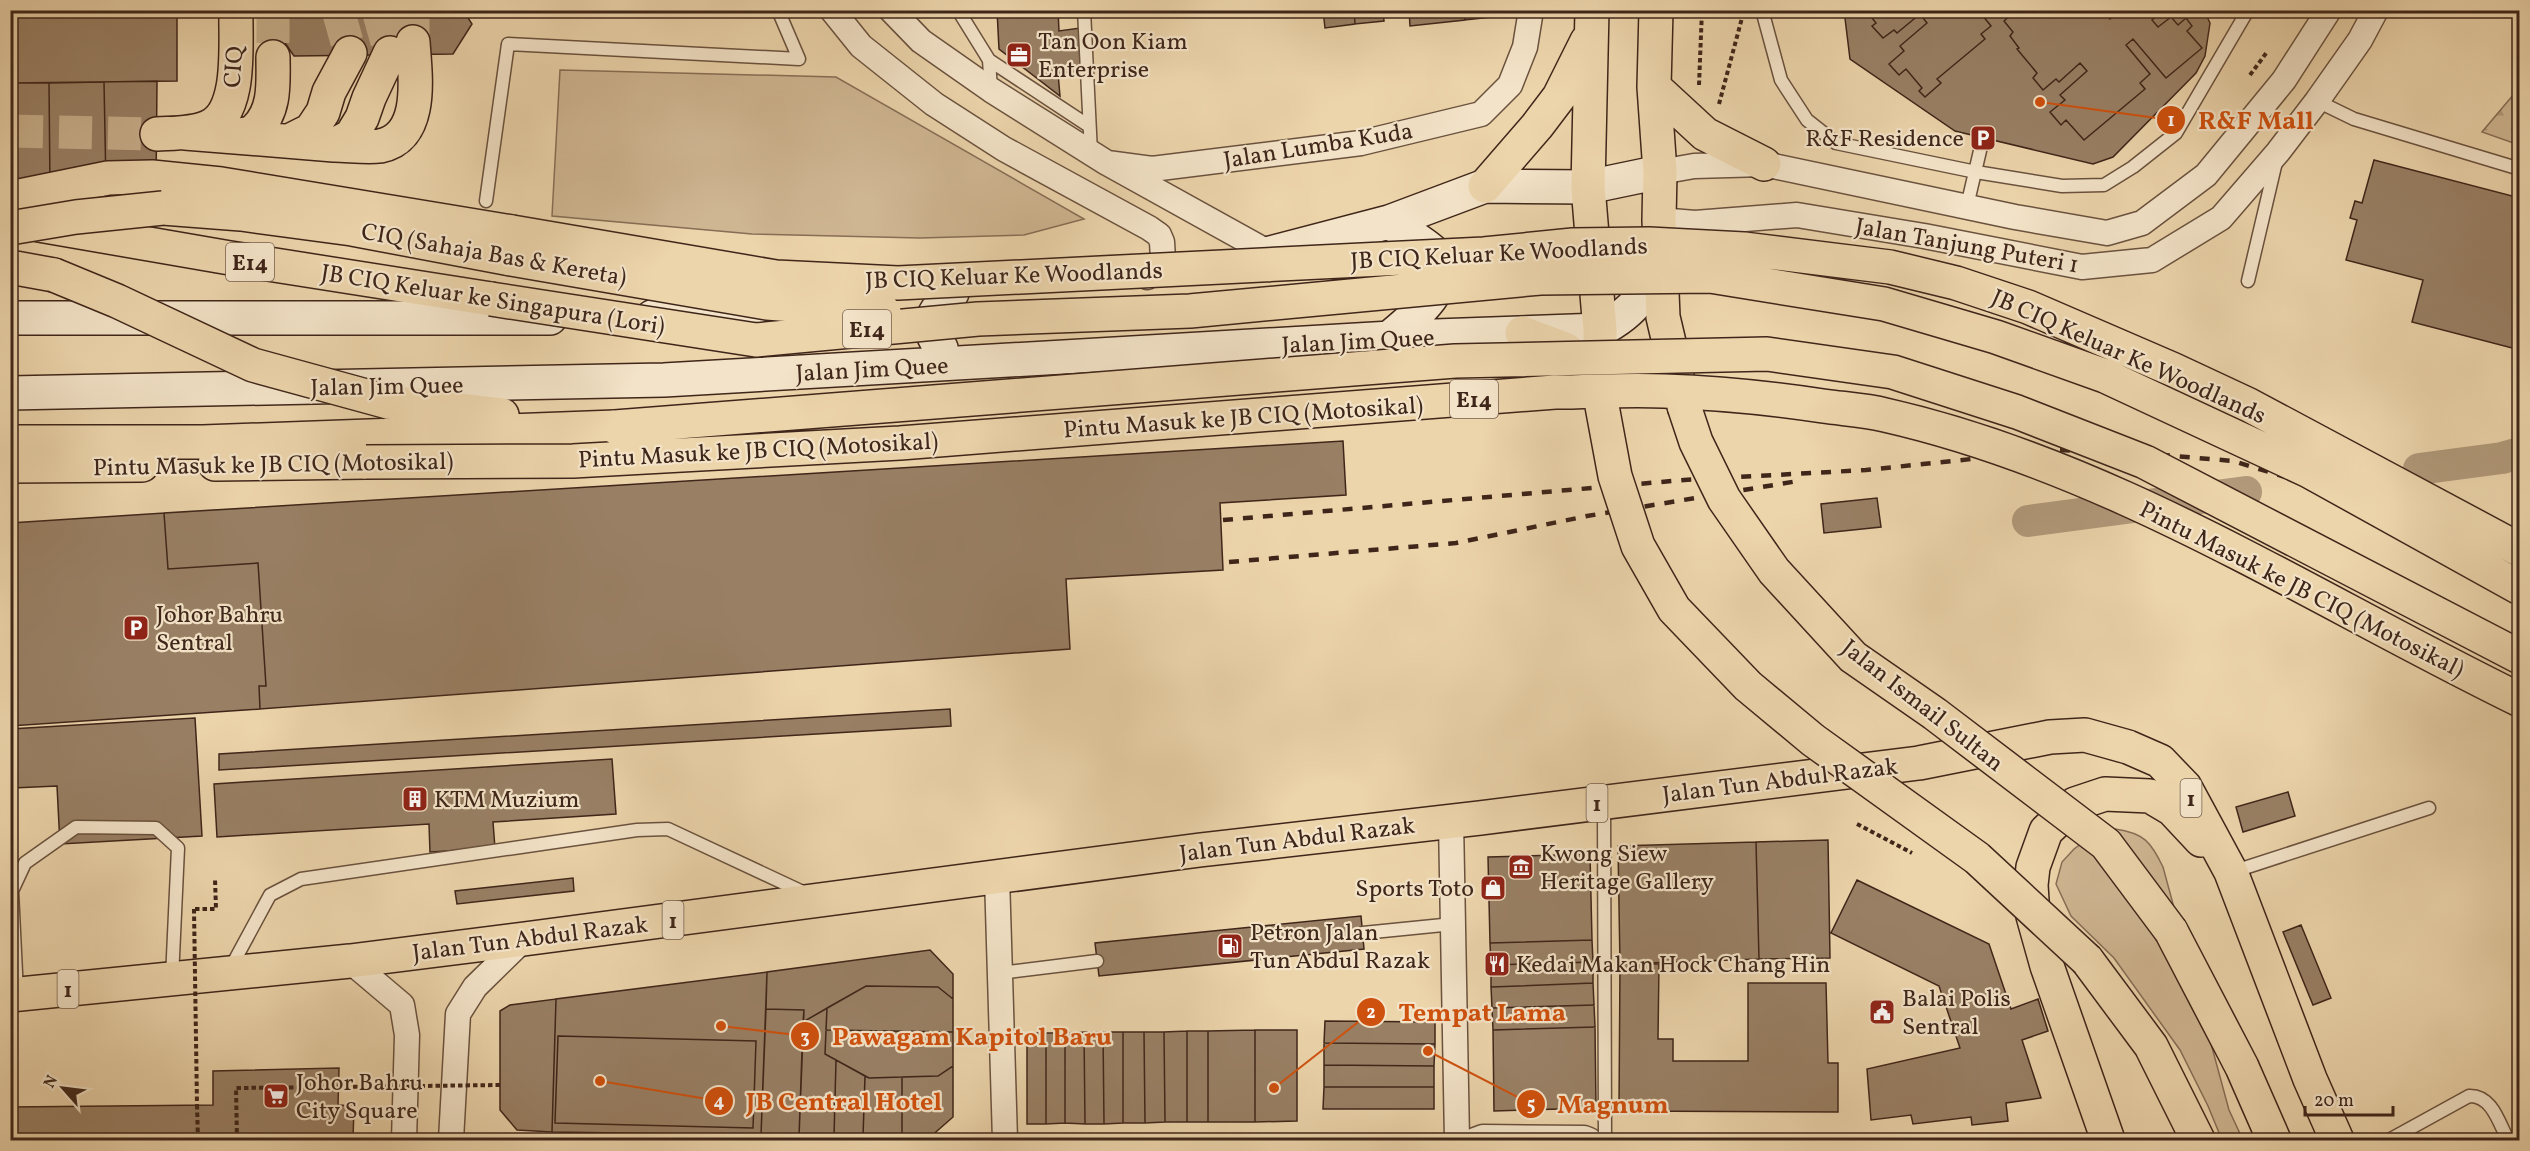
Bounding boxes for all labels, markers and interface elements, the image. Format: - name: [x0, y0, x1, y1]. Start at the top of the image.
- place label: Tan Oon Kiam Enterprise: [1038, 26, 1188, 88]
- office icon: Tan Oon Kiam Enterprise: [1004, 40, 1034, 70]
- street label: CIQ: [217, 44, 254, 89]
- callout: R&F Mall: [2156, 98, 2325, 142]
- text: R&F Mall: [2198, 104, 2314, 140]
- text: 1: [2167, 109, 2175, 134]
- street label: Jalan Lumba Kuda: [1221, 115, 1416, 179]
- place label: R&F Residence: [1805, 123, 1964, 157]
- parking icon: R&F Residence: [1968, 123, 1998, 153]
- street label: Jalan Tanjung Puteri 1: [1852, 211, 2081, 283]
- street label: CIQ (Sahaja Bas & Kereta): [358, 216, 629, 296]
- street label: JB CIQ Keluar Ke Woodlands: [1350, 230, 1649, 280]
- road number: E14: [226, 243, 274, 281]
- street label: JB CIQ Keluar Ke Woodlands: [865, 255, 1163, 299]
- street label: JB CIQ Keluar ke Singapura (Lori): [318, 257, 667, 345]
- street label: JB CIQ Keluar Ke Woodlands: [1985, 282, 2271, 434]
- road number: E14: [843, 310, 891, 348]
- street label: Jalan Jim Quee: [1281, 322, 1435, 364]
- street label: Jalan Jim Quee: [795, 350, 949, 392]
- street label: Jalan Jim Quee: [310, 370, 464, 406]
- road number: E14: [1450, 380, 1498, 418]
- street label: Pintu Masuk ke JB CIQ (Motosikal): [1062, 389, 1424, 449]
- street label: Pintu Masuk ke JB CIQ (Motosikal): [577, 426, 939, 478]
- street label: Pintu Masuk ke JB CIQ (Motosikal): [92, 446, 454, 486]
- street label: Pintu Masuk ke JB CIQ (Motosikal): [2133, 494, 2469, 688]
- place label: Johor Bahru Sentral: [156, 599, 283, 661]
- parking icon: Johor Bahru Sentral: [121, 613, 151, 643]
- street label: Jalan Ismail Sultan: [1833, 632, 2010, 781]
- street label: Jalan Tun Abdul Razak: [1660, 751, 1900, 813]
- road number: 1: [2180, 779, 2202, 817]
- building icon: KTM Muzium: [400, 784, 430, 814]
- place label: KTM Muzium: [434, 784, 580, 818]
- road number: 1: [1586, 784, 1608, 822]
- street label: Jalan Tun Abdul Razak: [1177, 810, 1417, 872]
- place label: Kwong Siew Heritage Gallery: [1540, 838, 1714, 900]
- museum icon: Kwong Siew Heritage Gallery: [1506, 852, 1536, 882]
- place label: Sports Toto: [1355, 873, 1474, 907]
- shop icon: Sports Toto: [1478, 873, 1508, 903]
- road number: 1: [662, 901, 684, 939]
- street label: Jalan Tun Abdul Razak: [410, 909, 650, 971]
- place label: Petron Jalan Tun Abdul Razak: [1250, 917, 1430, 979]
- fuel station icon: Petron Jalan Tun Abdul Razak: [1215, 931, 1245, 961]
- restaurant icon: Kedai Makan Hock Chang Hin: [1482, 949, 1512, 979]
- place label: Kedai Makan Hock Chang Hin: [1516, 949, 1830, 983]
- road number: 1: [58, 970, 78, 1008]
- place label: Balai Polis Sentral: [1902, 983, 2011, 1045]
- callout: Tempat Lama: [1356, 990, 1578, 1034]
- text: Tempat Lama: [1398, 996, 1566, 1032]
- public building icon: Balai Polis Sentral: [1867, 997, 1897, 1027]
- text: 2: [1366, 1001, 1376, 1026]
- callout: Pawagam Kapitol Baru: [790, 1014, 1124, 1058]
- text: Pawagam Kapitol Baru: [832, 1020, 1112, 1056]
- text: 3: [800, 1026, 810, 1051]
- north arrow: [33, 1058, 93, 1118]
- place label: Johor Bahru City Square: [296, 1067, 423, 1129]
- text: N: [39, 1071, 64, 1092]
- callout: JB Central Hotel: [704, 1079, 954, 1123]
- scale bar: [2305, 1079, 2394, 1117]
- supermarket icon: Johor Bahru City Square: [261, 1081, 291, 1111]
- callout: Magnum: [1516, 1082, 1681, 1126]
- text: JB Central Hotel: [745, 1085, 942, 1121]
- text: Magnum: [1557, 1088, 1669, 1124]
- text: 20 m: [2314, 1089, 2354, 1114]
- text: 4: [714, 1090, 725, 1115]
- text: 5: [1527, 1093, 1535, 1118]

